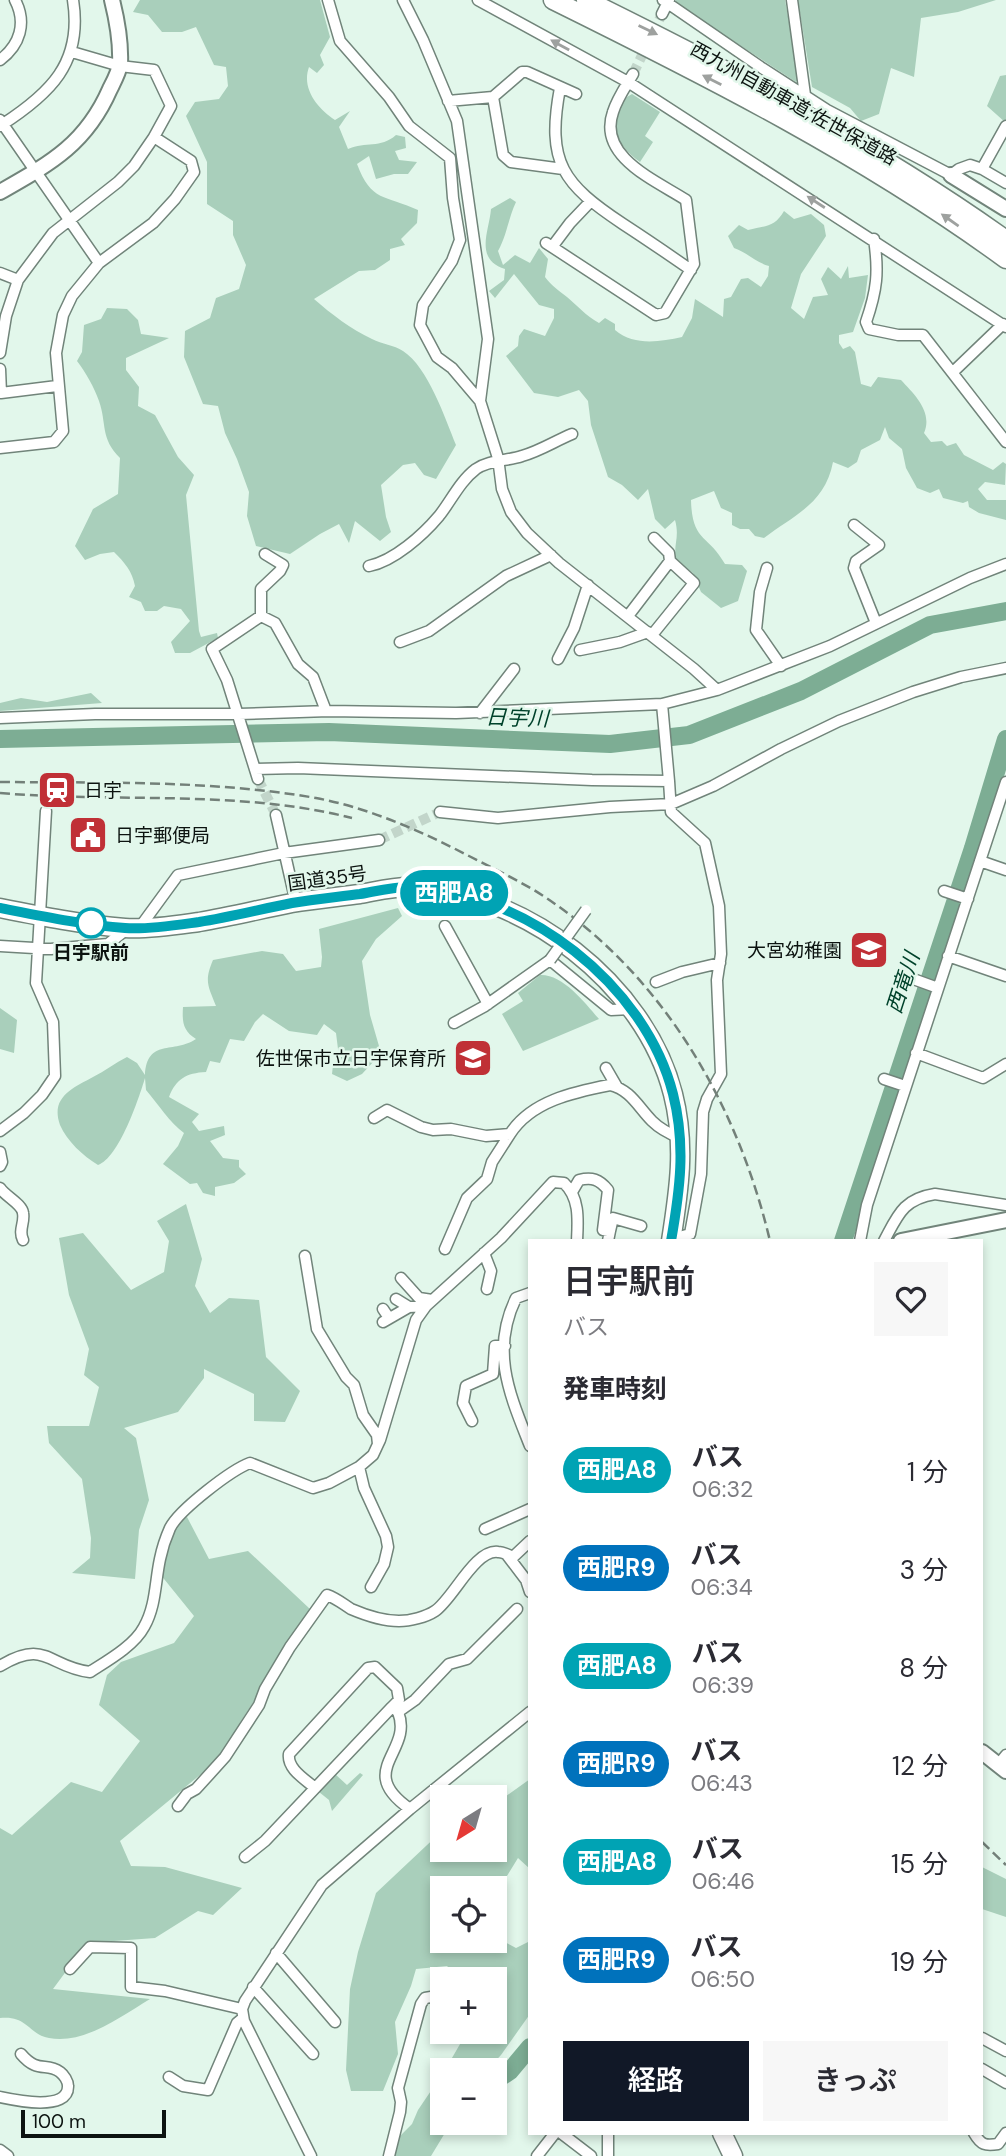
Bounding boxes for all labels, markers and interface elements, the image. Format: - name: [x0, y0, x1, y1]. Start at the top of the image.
- one-way arrow: [638, 25, 658, 36]
- street label: 西九州自動車道;佐世保道路: [686, 36, 901, 171]
- one-way arrow: [550, 39, 570, 51]
- one-way arrow: [702, 75, 722, 86]
- one-way arrow: [807, 196, 826, 209]
- one-way arrow: [941, 213, 959, 227]
- water label: 日宇川: [485, 703, 551, 733]
- station icon: 日宇: [36, 769, 78, 811]
- place label: 日宇: [84, 778, 122, 803]
- public building icon: 日宇郵便局: [67, 814, 109, 856]
- place label: 日宇郵便局: [115, 823, 210, 848]
- street label: 国道35号: [286, 861, 368, 896]
- line badge: 西肥A8: [405, 870, 503, 916]
- text: 西肥A8: [414, 877, 494, 908]
- marker: 日宇駅前: [76, 908, 106, 938]
- school or university icon: 大宮幼稚園: [848, 929, 890, 971]
- place label: 大宮幼稚園: [747, 938, 842, 963]
- place label: 日宇駅前: [53, 940, 129, 965]
- water label: 西竜川: [880, 947, 927, 1017]
- school or university icon: 佐世保市立日宇保育所: [452, 1037, 494, 1079]
- place label: 佐世保市立日宇保育所: [256, 1046, 446, 1071]
- text: 日宇駅前: [563, 1260, 695, 1303]
- button: heart: [874, 1262, 948, 1336]
- text: バス: [563, 1312, 609, 1342]
- text: 発車時刻: [563, 1372, 667, 1406]
- text: バス: [692, 1440, 744, 1474]
- text: 西肥A8: [577, 1454, 657, 1485]
- text: 1 分: [907, 1455, 948, 1489]
- text: 06:32: [692, 1474, 753, 1504]
- text: バス: [690, 1538, 742, 1572]
- text: 西肥R9: [577, 1552, 655, 1583]
- text: 3 分: [900, 1553, 948, 1587]
- text: 06:34: [690, 1572, 753, 1602]
- text: バス: [692, 1636, 744, 1670]
- text: 西肥A8: [577, 1650, 657, 1681]
- text: 8 分: [899, 1651, 948, 1685]
- text: 06:39: [692, 1670, 754, 1700]
- text: バス: [690, 1734, 742, 1768]
- text: 西肥R9: [577, 1748, 655, 1779]
- text: 12 分: [892, 1749, 948, 1783]
- text: 06:43: [690, 1768, 753, 1798]
- north arrow: [430, 1785, 508, 1862]
- map controls: [430, 1785, 507, 2135]
- text: バス: [692, 1832, 744, 1866]
- text: 西肥A8: [577, 1846, 657, 1877]
- text: 15 分: [891, 1847, 948, 1881]
- text: 06:46: [692, 1866, 755, 1896]
- button: locate: [430, 1876, 507, 1953]
- text: バス: [690, 1930, 742, 1964]
- text: 西肥R9: [577, 1944, 655, 1975]
- text: 19 分: [891, 1945, 948, 1979]
- text: 06:50: [690, 1964, 755, 1994]
- button: +: [430, 1967, 507, 2044]
- button: 経路: [563, 2041, 749, 2121]
- button: きっぷ: [763, 2041, 948, 2121]
- button: −: [430, 2058, 507, 2135]
- scale bar: [21, 2107, 166, 2139]
- text: 100 m: [32, 2109, 86, 2134]

